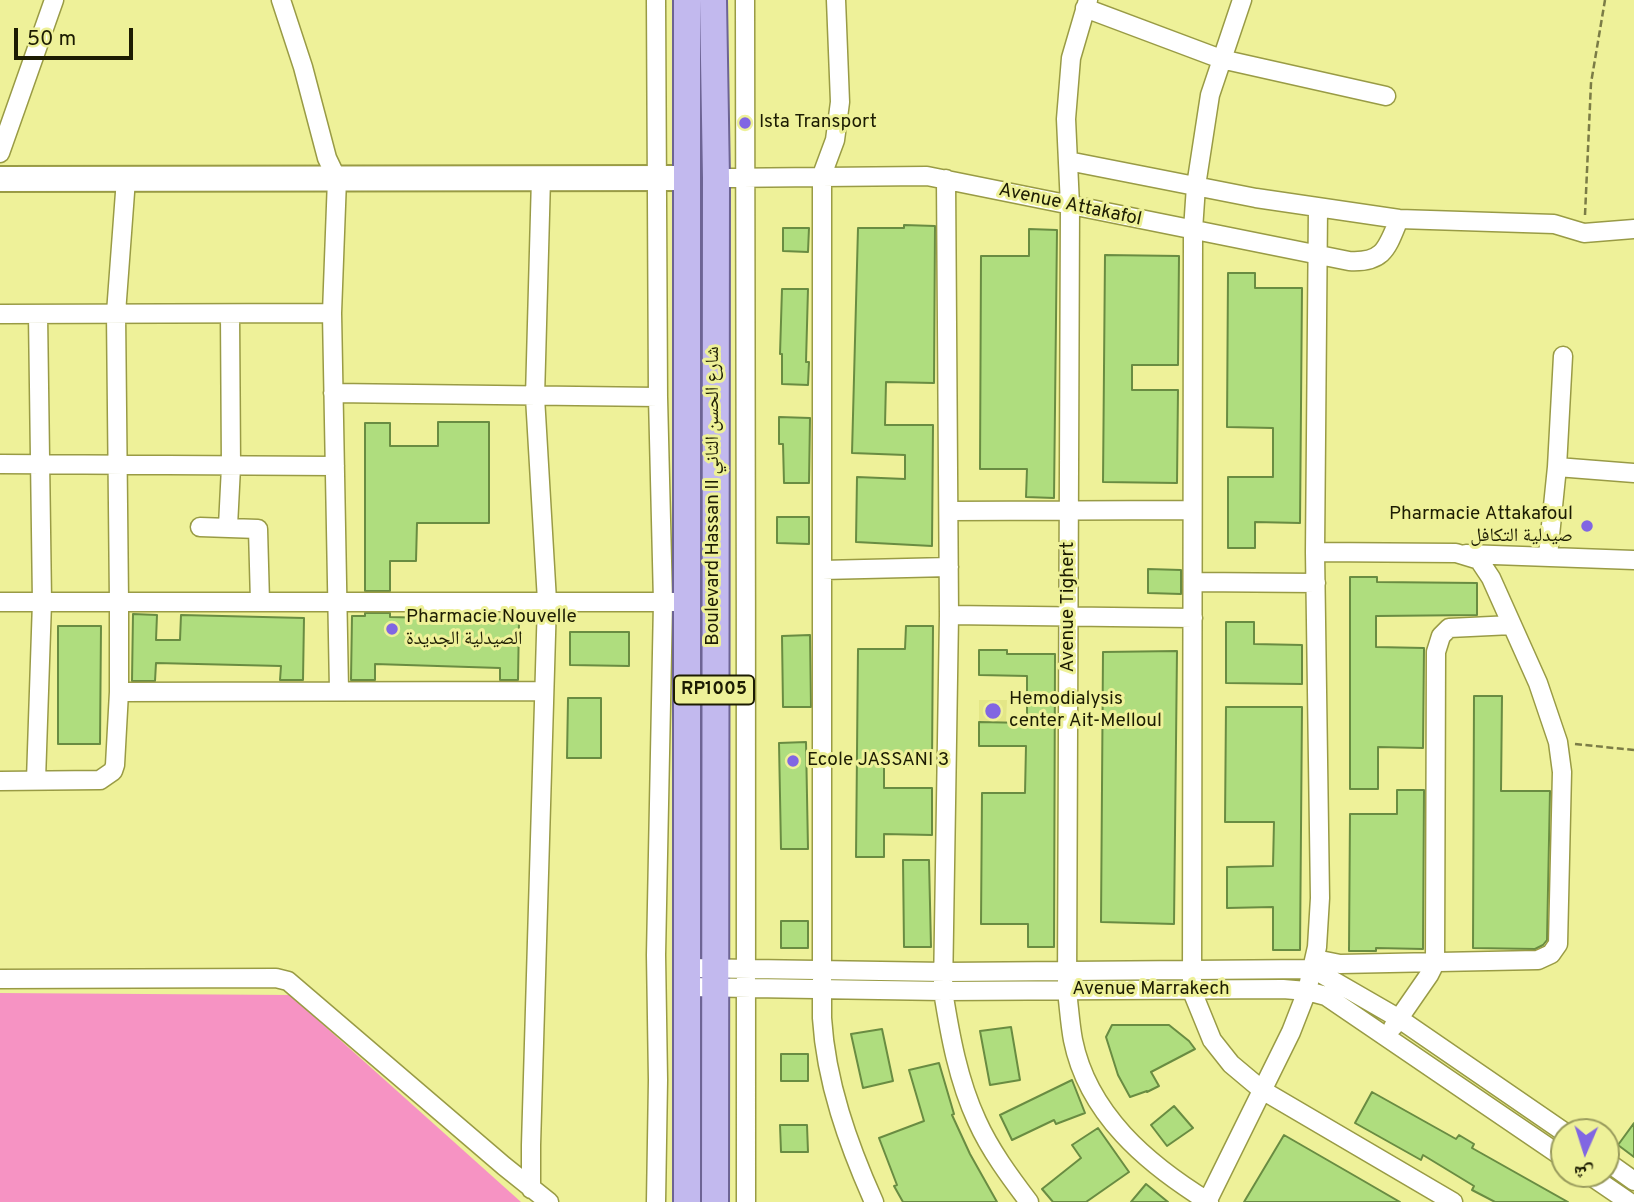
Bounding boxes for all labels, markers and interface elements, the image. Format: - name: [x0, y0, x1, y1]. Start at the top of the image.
- scale bar: [18, 14, 136, 58]
- text: 50 m: [27, 26, 76, 53]
- place label: Ista Transport: [759, 112, 877, 134]
- marker: Ista Transport: [737, 115, 753, 131]
- street label: Avenue Attakafol: [996, 180, 1144, 232]
- street label: Boulevard Hassan II شارع الحسن الثاني: [703, 346, 725, 646]
- place label: Pharmacie Attakafoul صيدلية التكافل: [1389, 504, 1573, 548]
- marker: Pharmacie Attakafoul صيدلية التكافل: [1579, 518, 1595, 534]
- street label: Avenue Tighert: [1058, 542, 1080, 672]
- place label: Pharmacie Nouvelle الصيدلية الجديدة: [406, 607, 577, 651]
- marker: Pharmacie Nouvelle الصيدلية الجديدة: [384, 621, 400, 637]
- road number: RP1005: [674, 676, 754, 704]
- place label: Hemodialysis center Ait-Melloul: [1009, 689, 1162, 733]
- marker: Hemodialysis center Ait-Melloul: [983, 701, 1003, 721]
- place label: Ecole JASSANI 3: [807, 750, 949, 772]
- marker: Ecole JASSANI 3: [785, 753, 801, 769]
- street label: Avenue Marrakech: [1072, 979, 1230, 1001]
- north arrow: [1550, 1118, 1620, 1188]
- text: ش: [1573, 1159, 1595, 1184]

